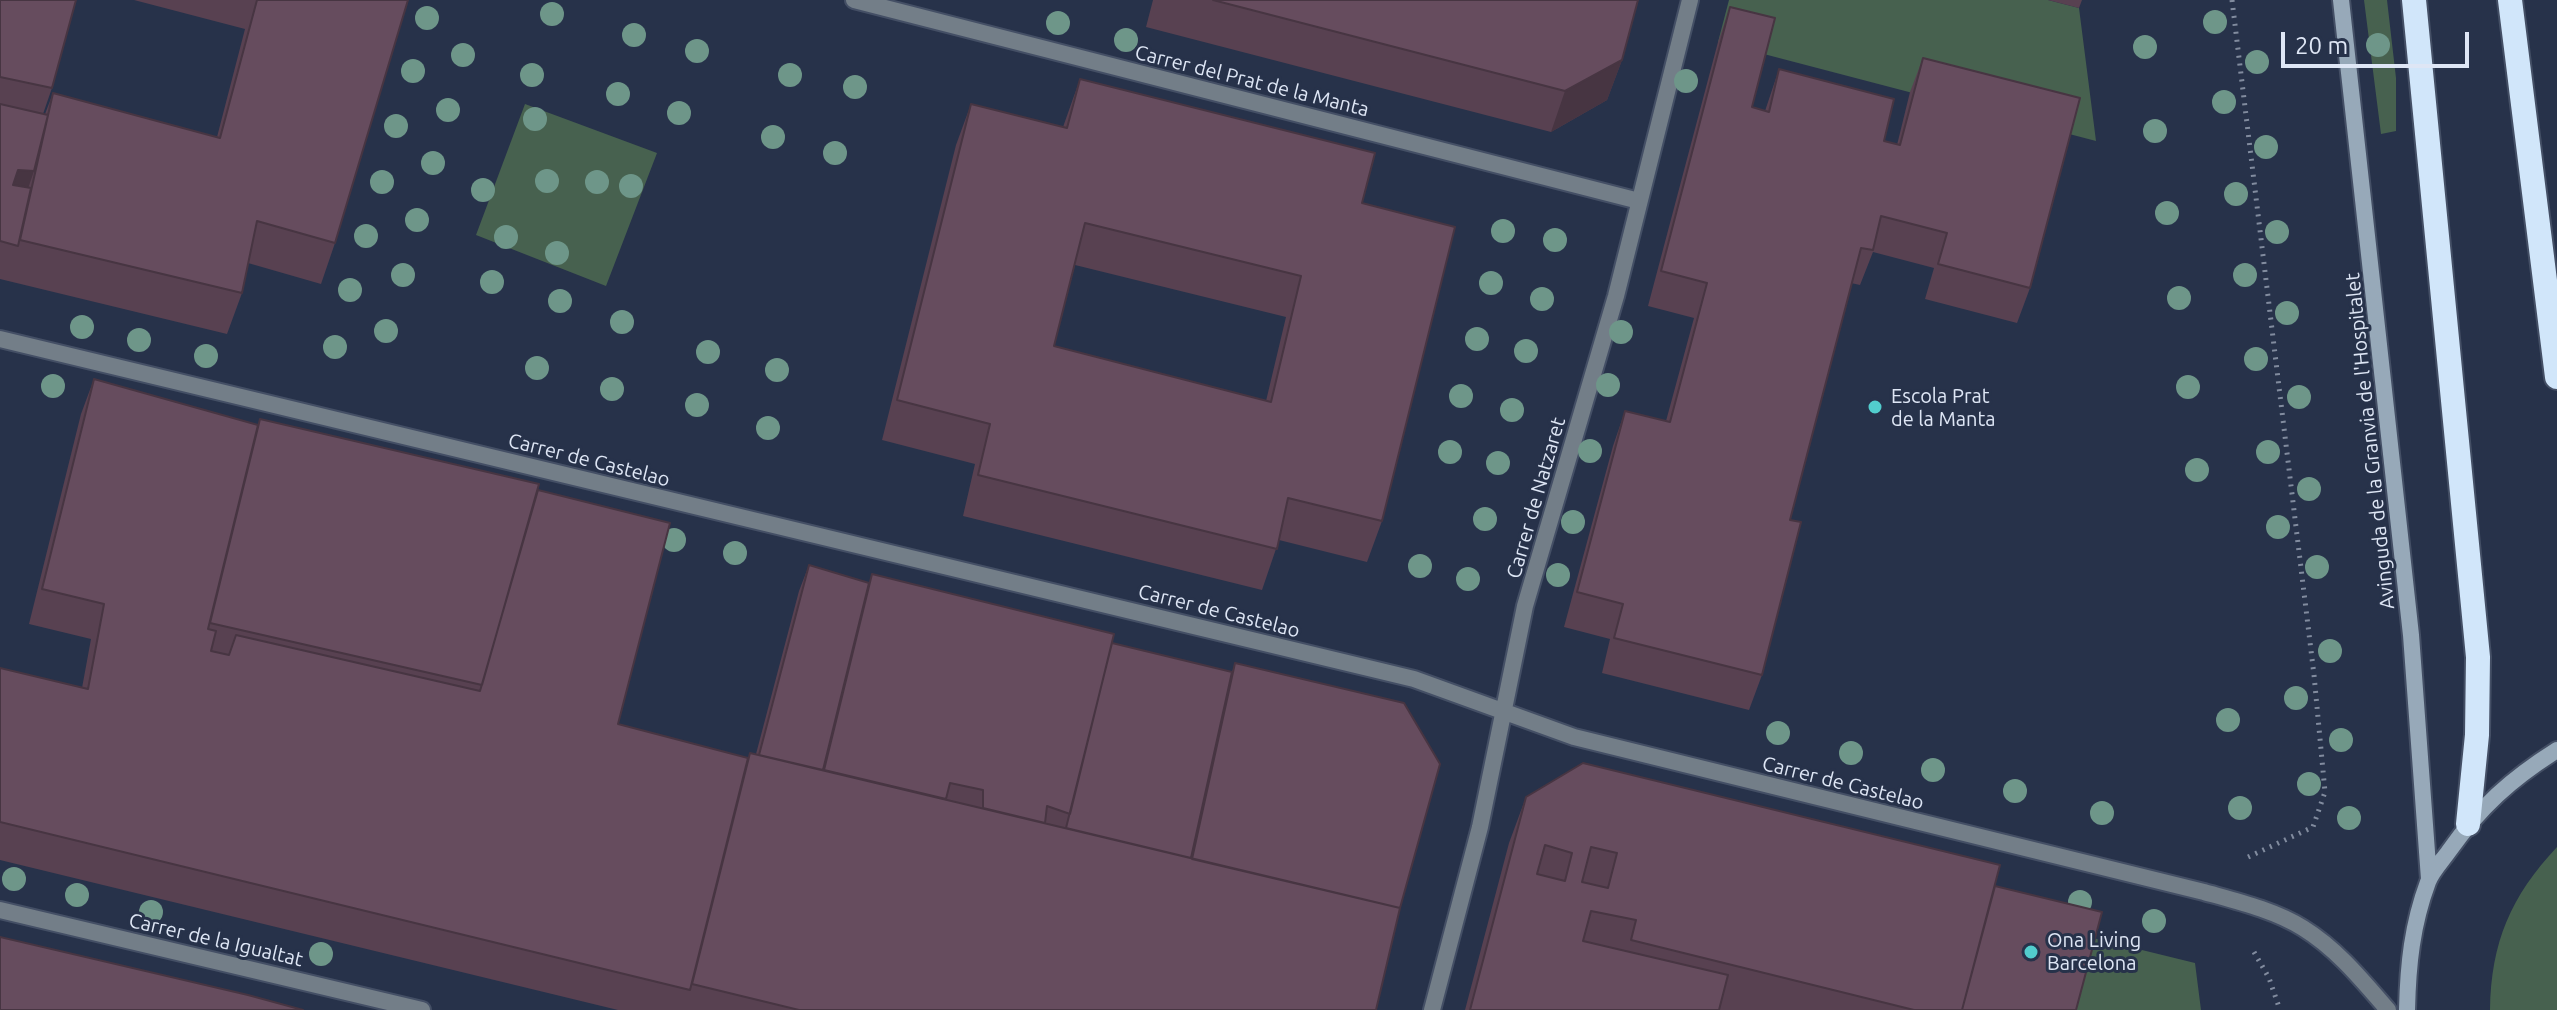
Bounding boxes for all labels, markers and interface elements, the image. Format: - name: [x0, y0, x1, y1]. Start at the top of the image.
- scale bar: [2285, 16, 2473, 66]
- text: 20 m: [2295, 32, 2348, 59]
- street label: Carrer del Prat de la Manta: [1132, 40, 1372, 122]
- street label: Avinguda de la Granvia de l'Hospitalet: [2340, 272, 2400, 610]
- place label: Escola Prat de la Manta: [1891, 384, 1996, 431]
- marker: Escola Prat de la Manta: [1866, 398, 1884, 416]
- street label: Carrer de Natzaret: [1502, 415, 1570, 581]
- street label: Carrer de Castelao: [506, 428, 672, 492]
- street label: Carrer de Castelao: [1136, 579, 1302, 643]
- street label: Carrer de Castelao: [1760, 751, 1926, 815]
- street label: Carrer de la Igualtat: [127, 908, 305, 972]
- place label: Ona Living Barcelona: [2047, 928, 2141, 975]
- marker: Ona Living Barcelona: [2022, 943, 2040, 961]

